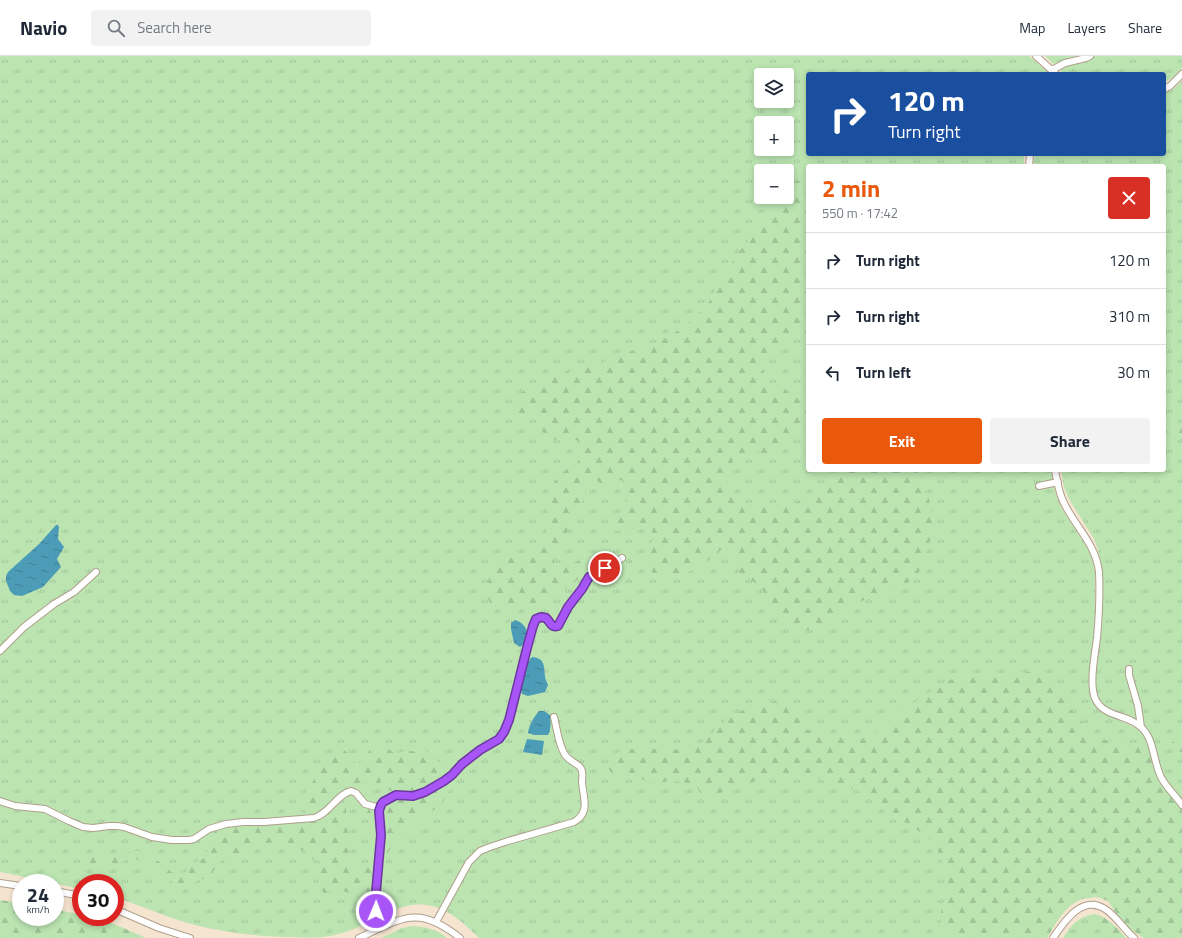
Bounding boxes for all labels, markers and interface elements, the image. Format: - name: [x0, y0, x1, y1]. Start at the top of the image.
- search box: [91, 10, 371, 46]
- text: Navio: [20, 13, 67, 42]
- text: Search here: [137, 16, 212, 39]
- icon: search: [105, 17, 127, 39]
- text: Map: [1019, 17, 1045, 38]
- text: Layers: [1067, 17, 1106, 38]
- text: Share: [1128, 17, 1162, 38]
- map controls: [754, 68, 794, 204]
- button: layers: [754, 68, 794, 108]
- text: 120 m: [888, 79, 965, 122]
- icon: right: [822, 88, 874, 140]
- button: +: [754, 116, 794, 156]
- text: Turn right: [888, 118, 961, 145]
- button: −: [754, 164, 794, 204]
- text: 2 min: [822, 170, 880, 206]
- button: close: [1108, 177, 1150, 219]
- text: 550 m · 17:42: [822, 203, 898, 223]
- text: Turn right: [856, 249, 920, 272]
- text: 120 m: [1109, 249, 1150, 272]
- icon: right: [822, 250, 844, 272]
- text: Turn right: [856, 305, 920, 328]
- text: 310 m: [1109, 305, 1150, 328]
- icon: right: [822, 306, 844, 328]
- text: Turn left: [856, 361, 911, 384]
- text: 30 m: [1117, 361, 1150, 384]
- icon: left: [822, 362, 844, 384]
- button: Exit: [822, 418, 982, 464]
- button: Share: [990, 418, 1150, 464]
- pin: [588, 551, 622, 585]
- icon: arrive: [594, 557, 616, 579]
- speed limit sign: 30: [72, 874, 124, 926]
- text: 24: [27, 879, 49, 910]
- position arrow: [355, 890, 397, 932]
- text: km/h: [27, 902, 49, 917]

